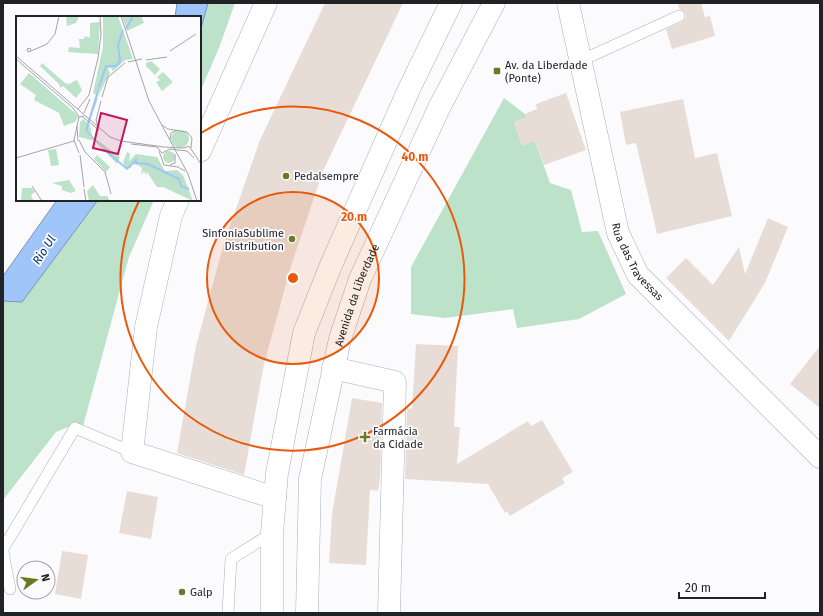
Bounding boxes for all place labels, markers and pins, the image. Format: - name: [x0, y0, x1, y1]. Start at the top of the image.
- place label: Av. da Liberdade (Ponte): [505, 59, 587, 85]
- marker: Av. da Liberdade (Ponte): [492, 66, 502, 76]
- place label: Pedalsempre: [294, 170, 359, 183]
- marker: Pedalsempre: [281, 171, 291, 181]
- place label: SinfoniaSublime Distribution: [202, 227, 284, 253]
- marker: SinfoniaSublime Distribution: [287, 234, 297, 244]
- centre of rings: [286, 271, 300, 285]
- place label: Farmácia da Cidade: [373, 425, 423, 451]
- marker: Farmácia da Cidade: [360, 432, 370, 442]
- place label: Galp: [190, 586, 213, 599]
- marker: Galp: [177, 587, 187, 597]

